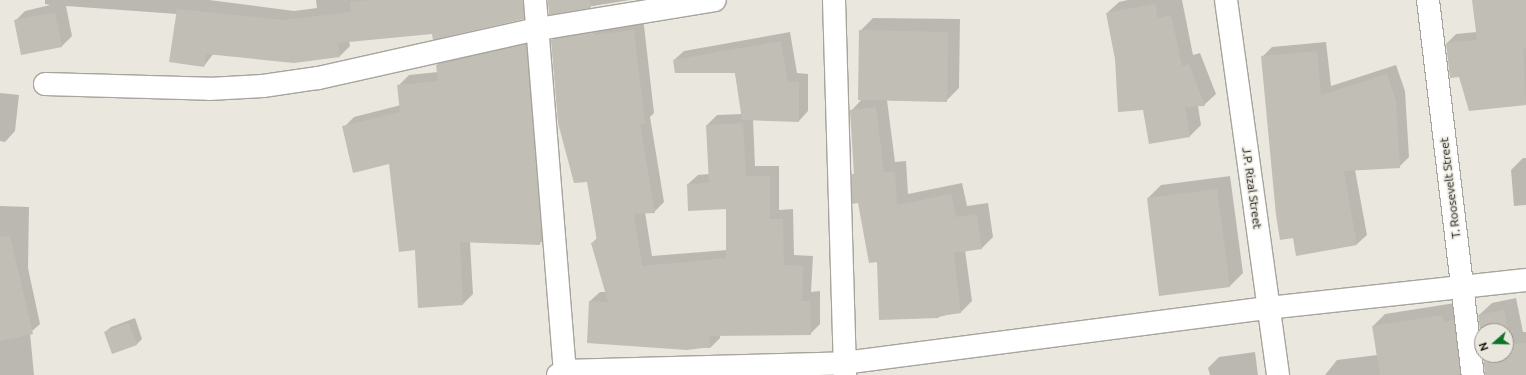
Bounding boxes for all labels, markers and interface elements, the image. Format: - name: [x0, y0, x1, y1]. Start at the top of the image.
- street label: T. Roosevelt Street: [1437, 137, 1463, 239]
- street label: J.P. Rizal Street: [1239, 146, 1265, 230]
- north arrow: [1474, 323, 1514, 363]
- text: N: [1477, 341, 1491, 353]

